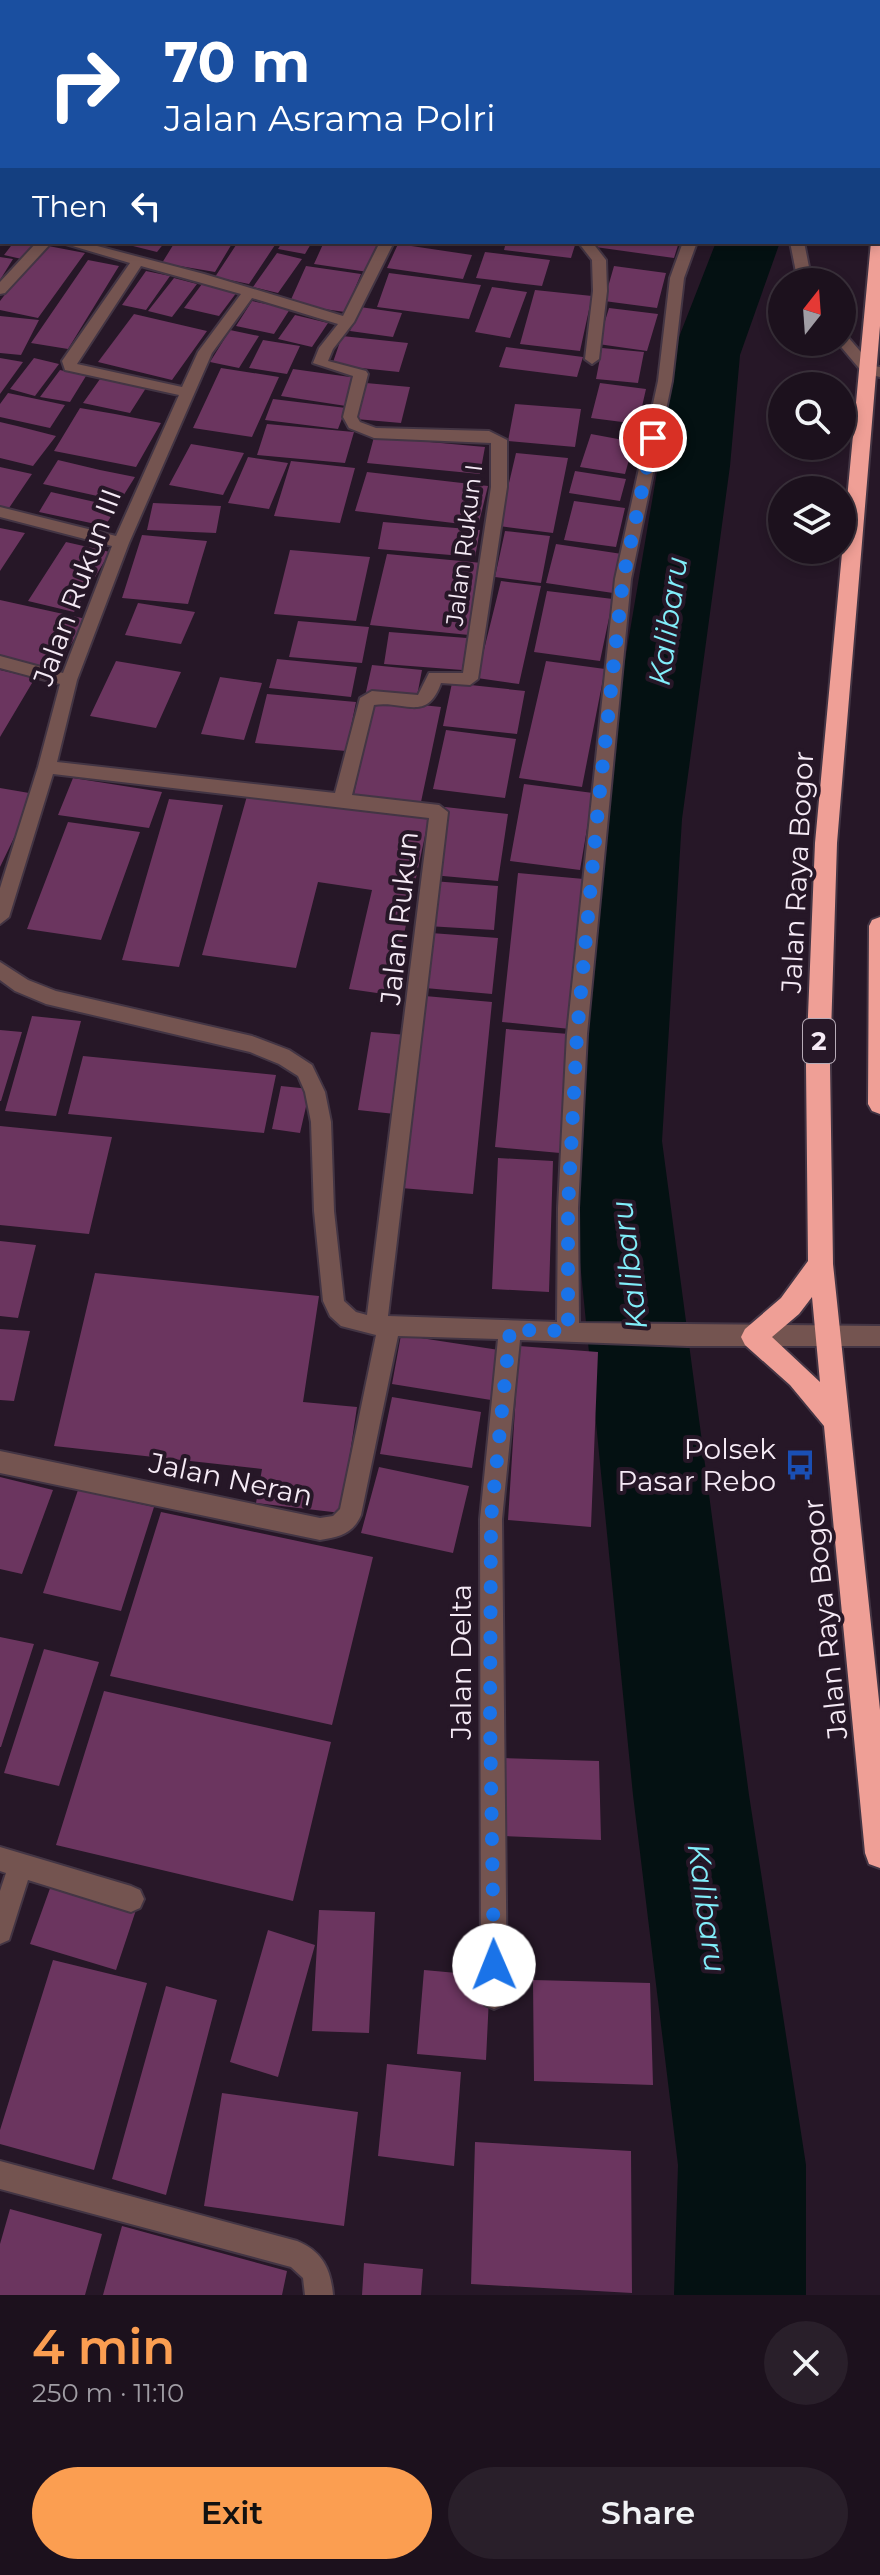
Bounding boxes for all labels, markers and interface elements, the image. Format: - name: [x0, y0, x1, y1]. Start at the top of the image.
- text: 70 m: [164, 28, 310, 96]
- icon: right: [32, 32, 136, 136]
- text: Jalan Asrama Polri: [164, 96, 496, 140]
- icon: left: [124, 184, 168, 228]
- text: Then: [32, 188, 108, 225]
- north arrow: [768, 268, 856, 356]
- map controls: [768, 268, 856, 564]
- button: search: [768, 372, 856, 460]
- pin: [619, 404, 687, 472]
- icon: arrive: [631, 416, 675, 460]
- street label: Jalan Rukun I: [440, 462, 488, 629]
- button: layers: [768, 476, 856, 564]
- street label: Jalan Rukun III: [25, 484, 128, 691]
- water label: Kalibaru: [641, 554, 695, 688]
- street label: Jalan Raya Bogor: [774, 750, 820, 995]
- street label: Jalan Rukun: [373, 830, 425, 1007]
- road number: 2: [803, 1019, 835, 1063]
- water label: Kalibaru: [603, 1198, 655, 1332]
- place label: Polsek Pasar Rebo: [617, 1432, 776, 1498]
- street label: Jalan Neran: [145, 1445, 316, 1513]
- bus stop icon: Polsek Pasar Rebo: [783, 1448, 817, 1482]
- street label: Jalan Raya Bogor: [795, 1497, 855, 1742]
- street label: Jalan Delta: [444, 1584, 478, 1741]
- water label: Kalibaru: [680, 1841, 734, 1975]
- position arrow: [452, 1923, 536, 2007]
- text: 4 min: [32, 2318, 175, 2376]
- button: close: [764, 2321, 848, 2405]
- text: 250 m · 11:10: [32, 2377, 184, 2409]
- button: Exit: [32, 2467, 432, 2559]
- button: Share: [448, 2467, 848, 2559]

